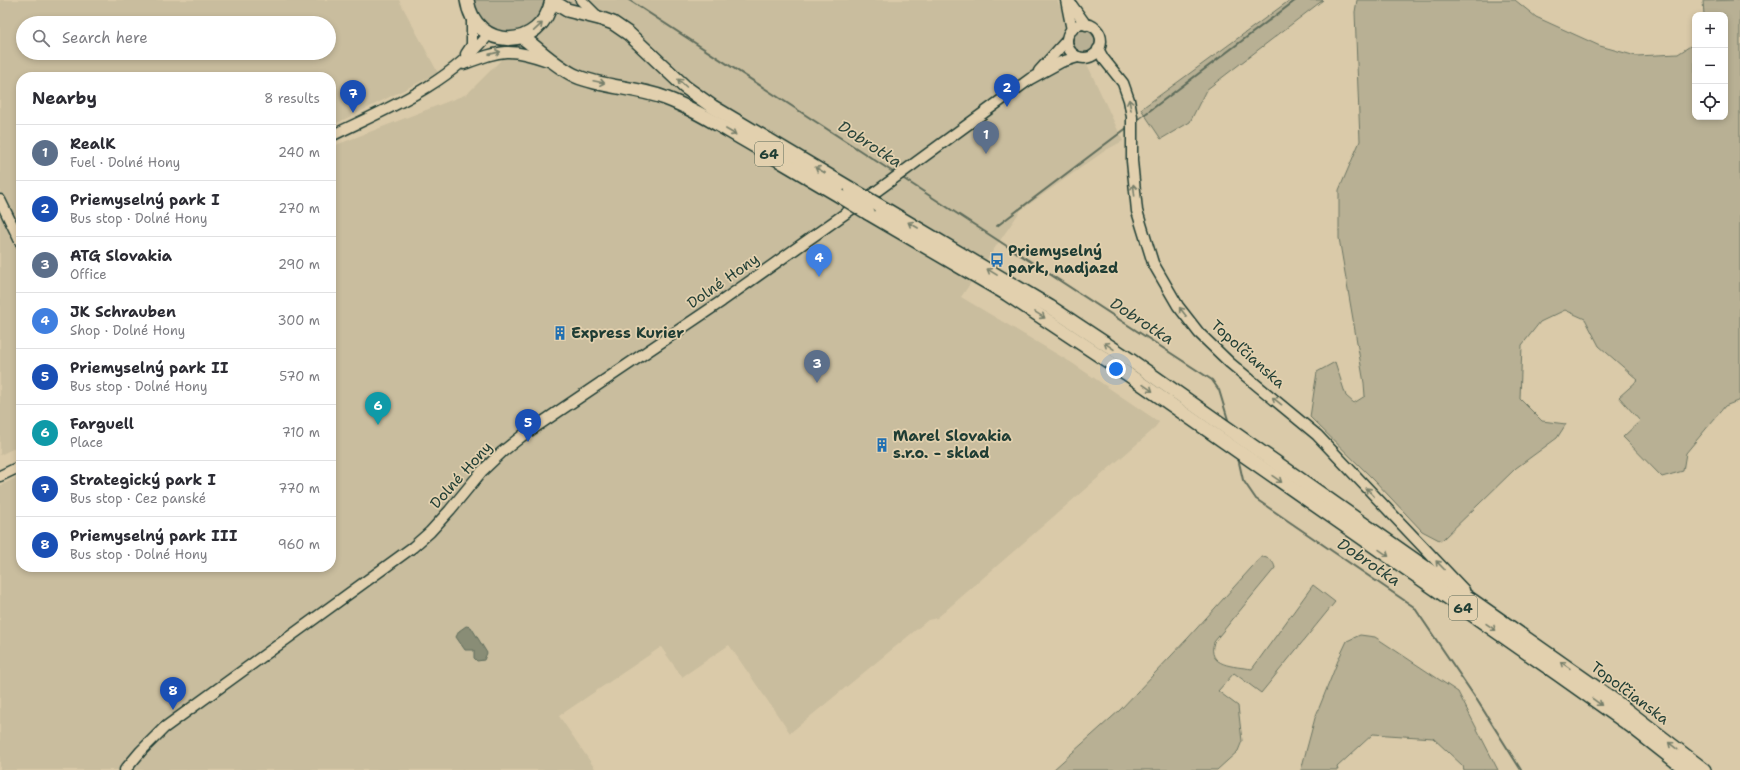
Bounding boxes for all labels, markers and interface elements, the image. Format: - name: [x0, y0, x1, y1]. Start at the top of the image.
- map controls: [1692, 12, 1728, 120]
- button: +: [1692, 12, 1728, 48]
- search box: [16, 16, 336, 60]
- one-way arrow: [533, 23, 543, 32]
- icon: search: [30, 27, 52, 49]
- text: Search here: [62, 28, 148, 48]
- button: −: [1692, 48, 1728, 84]
- one-way arrow: [488, 49, 501, 57]
- pin: 2: [994, 74, 1020, 107]
- one-way arrow: [592, 79, 605, 87]
- one-way arrow: [677, 79, 687, 88]
- pin: 7: [340, 80, 366, 113]
- button: locate: [1692, 84, 1728, 120]
- text: Nearby: [32, 87, 97, 109]
- text: 8 results: [264, 90, 320, 107]
- one-way arrow: [1125, 99, 1133, 112]
- water label: Dobrotka: [834, 116, 906, 172]
- pin: 1: [973, 121, 999, 154]
- one-way arrow: [725, 129, 737, 137]
- text: RealK: [70, 134, 115, 154]
- road number: 64: [755, 142, 783, 166]
- text: 1: [42, 144, 48, 161]
- text: 240 m: [278, 144, 320, 161]
- text: Fuel · Dolné Hony: [70, 154, 180, 171]
- one-way arrow: [814, 166, 826, 174]
- one-way arrow: [1130, 184, 1138, 197]
- text: Priemyselný park I: [70, 190, 220, 210]
- text: 2: [40, 200, 50, 217]
- text: 270 m: [278, 200, 320, 217]
- text: Bus stop · Dolné Hony: [70, 210, 207, 227]
- one-way arrow: [907, 221, 919, 229]
- place label: Priemyselný park, nadjazd: [1008, 241, 1118, 278]
- pin: 4: [806, 244, 832, 277]
- text: ATG Slovakia: [70, 246, 172, 266]
- street label: Dolné Hony: [683, 249, 763, 313]
- bus stop icon: Priemyselný park, nadjazd: [989, 252, 1005, 268]
- text: 3: [40, 256, 50, 273]
- text: 290 m: [278, 256, 320, 273]
- text: Office: [70, 266, 107, 283]
- one-way arrow: [986, 268, 998, 276]
- water label: Dobrotka: [1106, 293, 1178, 349]
- text: JK Schrauben: [70, 302, 176, 322]
- one-way arrow: [1179, 307, 1187, 318]
- one-way arrow: [1034, 311, 1045, 319]
- text: 4: [40, 312, 50, 329]
- text: 300 m: [277, 312, 320, 329]
- street label: Topoľčianska: [1207, 315, 1290, 393]
- text: Shop · Dolné Hony: [70, 322, 185, 339]
- place label: Express Kurier: [571, 323, 684, 343]
- building icon: Express Kurier: [552, 325, 568, 341]
- one-way arrow: [1104, 342, 1115, 350]
- pin: 3: [804, 350, 830, 383]
- text: Priemyselný park II: [70, 358, 228, 378]
- your location: [1106, 359, 1126, 379]
- text: 5: [41, 368, 49, 385]
- text: 570 m: [279, 368, 320, 385]
- text: Bus stop · Dolné Hony: [70, 378, 207, 395]
- one-way arrow: [1142, 384, 1153, 392]
- pin: 6: [365, 392, 391, 425]
- one-way arrow: [1271, 397, 1282, 406]
- pin: 5: [515, 409, 541, 442]
- text: Farguell: [70, 414, 134, 434]
- text: 6: [40, 424, 50, 441]
- text: 710 m: [282, 424, 320, 441]
- place label: Marel Slovakia s.r.o. - sklad: [893, 426, 1012, 463]
- text: Place: [70, 434, 103, 451]
- street label: Dolné Hony: [426, 437, 496, 513]
- building icon: Marel Slovakia s.r.o. - sklad: [874, 437, 890, 453]
- text: Strategický park I: [70, 470, 216, 490]
- one-way arrow: [1271, 475, 1282, 483]
- text: 7: [40, 480, 50, 497]
- text: 770 m: [278, 480, 320, 497]
- one-way arrow: [1365, 487, 1375, 497]
- text: Bus stop · Cez panské: [70, 490, 206, 507]
- text: Priemyselný park III: [70, 526, 237, 546]
- water label: Dobrotka: [1333, 533, 1405, 591]
- text: 8: [40, 536, 50, 553]
- text: 960 m: [278, 536, 320, 553]
- text: Bus stop · Dolné Hony: [70, 546, 207, 563]
- one-way arrow: [1378, 549, 1389, 557]
- one-way arrow: [1435, 560, 1445, 570]
- road number: 64: [1449, 596, 1477, 620]
- one-way arrow: [1485, 623, 1496, 631]
- street label: Topoľčianska: [1587, 657, 1674, 729]
- one-way arrow: [1560, 661, 1571, 669]
- pin: 8: [160, 677, 186, 710]
- one-way arrow: [1591, 698, 1602, 706]
- one-way arrow: [1668, 741, 1679, 750]

